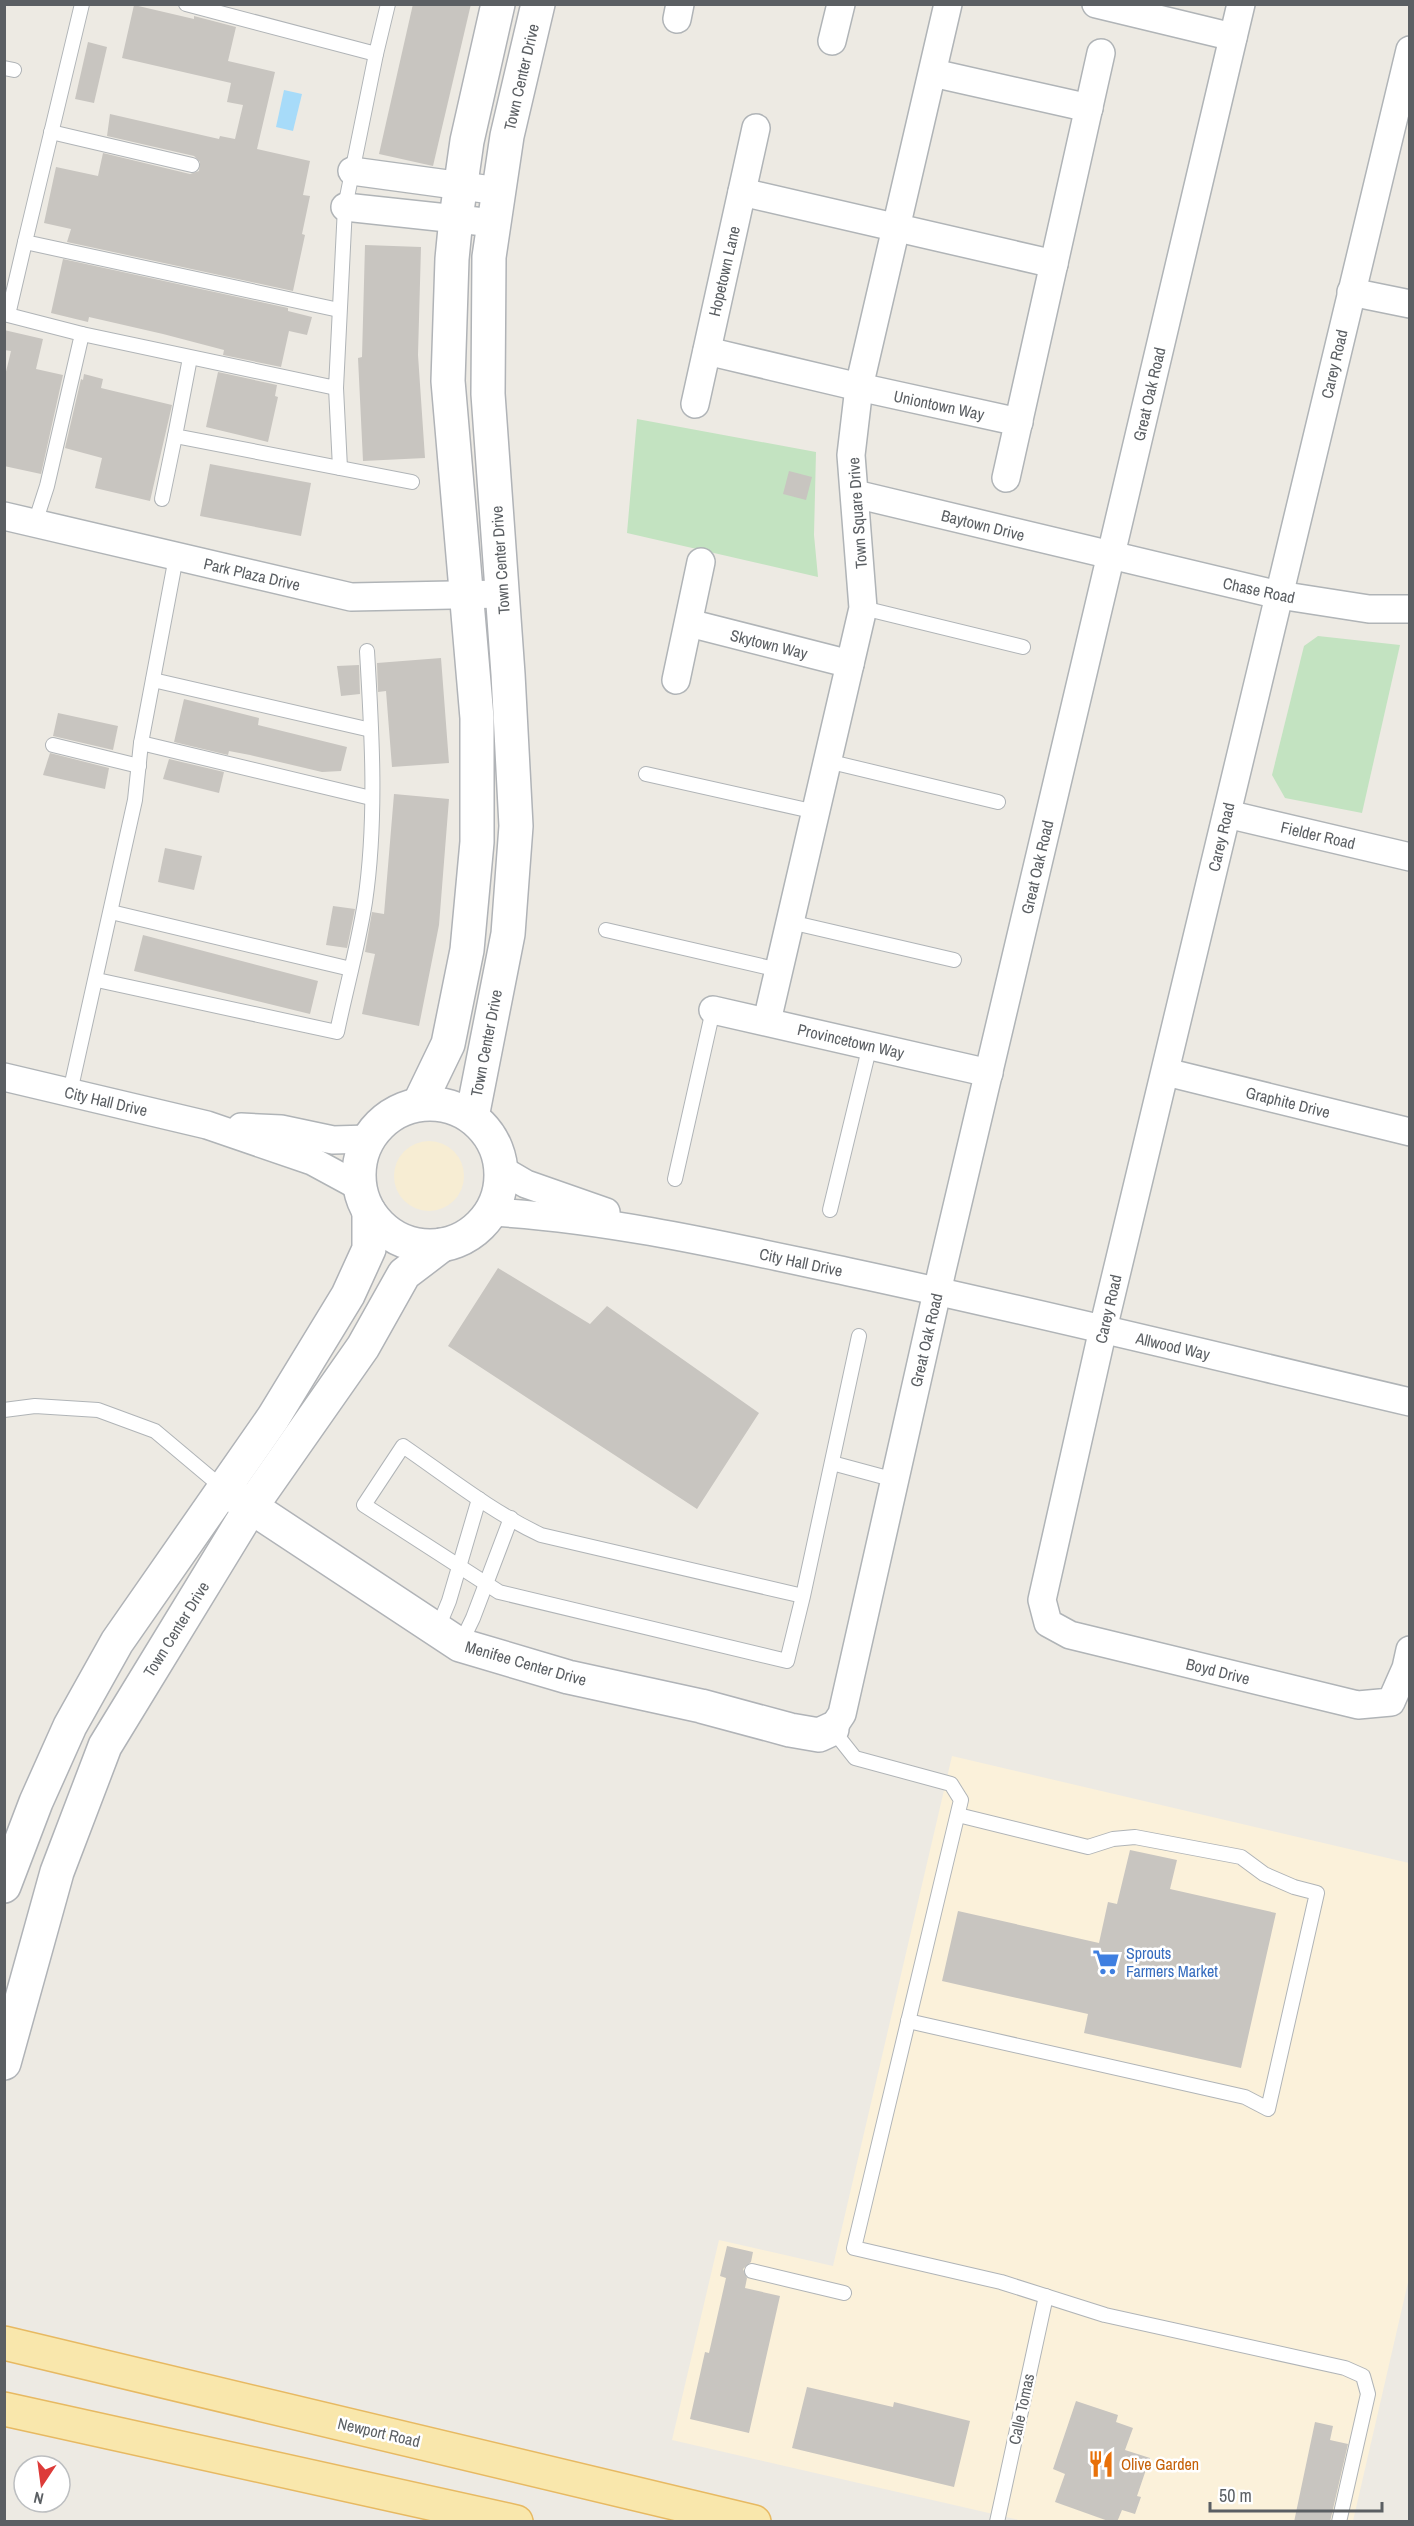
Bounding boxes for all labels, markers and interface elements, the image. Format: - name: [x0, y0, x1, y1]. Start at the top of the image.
- street label: Town Center Drive: [498, 22, 544, 132]
- street label: Hopetown Lane: [703, 224, 745, 318]
- street label: Carey Road: [1315, 327, 1353, 401]
- street label: Great Oak Road: [1128, 345, 1170, 443]
- street label: Uniontown Way: [892, 385, 987, 425]
- street label: Town Square Drive: [842, 457, 872, 569]
- street label: Baytown Drive: [939, 504, 1027, 546]
- street label: Town Center Drive: [485, 505, 515, 615]
- street label: Park Plaza Drive: [202, 552, 302, 596]
- street label: Chase Road: [1221, 572, 1297, 608]
- street label: Skytown Way: [728, 624, 810, 664]
- street label: Carey Road: [1202, 800, 1240, 874]
- street label: Fielder Road: [1279, 816, 1357, 854]
- street label: Great Oak Road: [1016, 818, 1058, 916]
- street label: Town Center Drive: [465, 988, 507, 1098]
- street label: Provincetown Way: [795, 1018, 907, 1064]
- street label: City Hall Drive: [62, 1081, 150, 1121]
- street label: Graphite Drive: [1244, 1081, 1332, 1123]
- street label: City Hall Drive: [757, 1242, 845, 1282]
- street label: Carey Road: [1089, 1272, 1127, 1346]
- street label: Great Oak Road: [905, 1291, 947, 1389]
- street label: Allwood Way: [1133, 1327, 1213, 1365]
- street label: Town Center Drive: [138, 1577, 214, 1681]
- street label: Menifee Center Drive: [463, 1635, 589, 1691]
- street label: Boyd Drive: [1184, 1652, 1252, 1690]
- place label: Sprouts Farmers Market: [1126, 1942, 1218, 1982]
- supermarket icon: Sprouts Farmers Market: [1091, 1947, 1121, 1977]
- street label: Calle Tomas: [1003, 2372, 1039, 2446]
- street label: Newport Road: [336, 2412, 422, 2452]
- restaurant icon: Olive Garden: [1086, 2449, 1116, 2479]
- place label: Olive Garden: [1121, 2453, 1199, 2475]
- north arrow: [12, 2454, 72, 2514]
- scale bar: [1210, 2475, 1382, 2513]
- text: 50 m: [1219, 2483, 1252, 2508]
- text: N: [32, 2487, 46, 2510]

